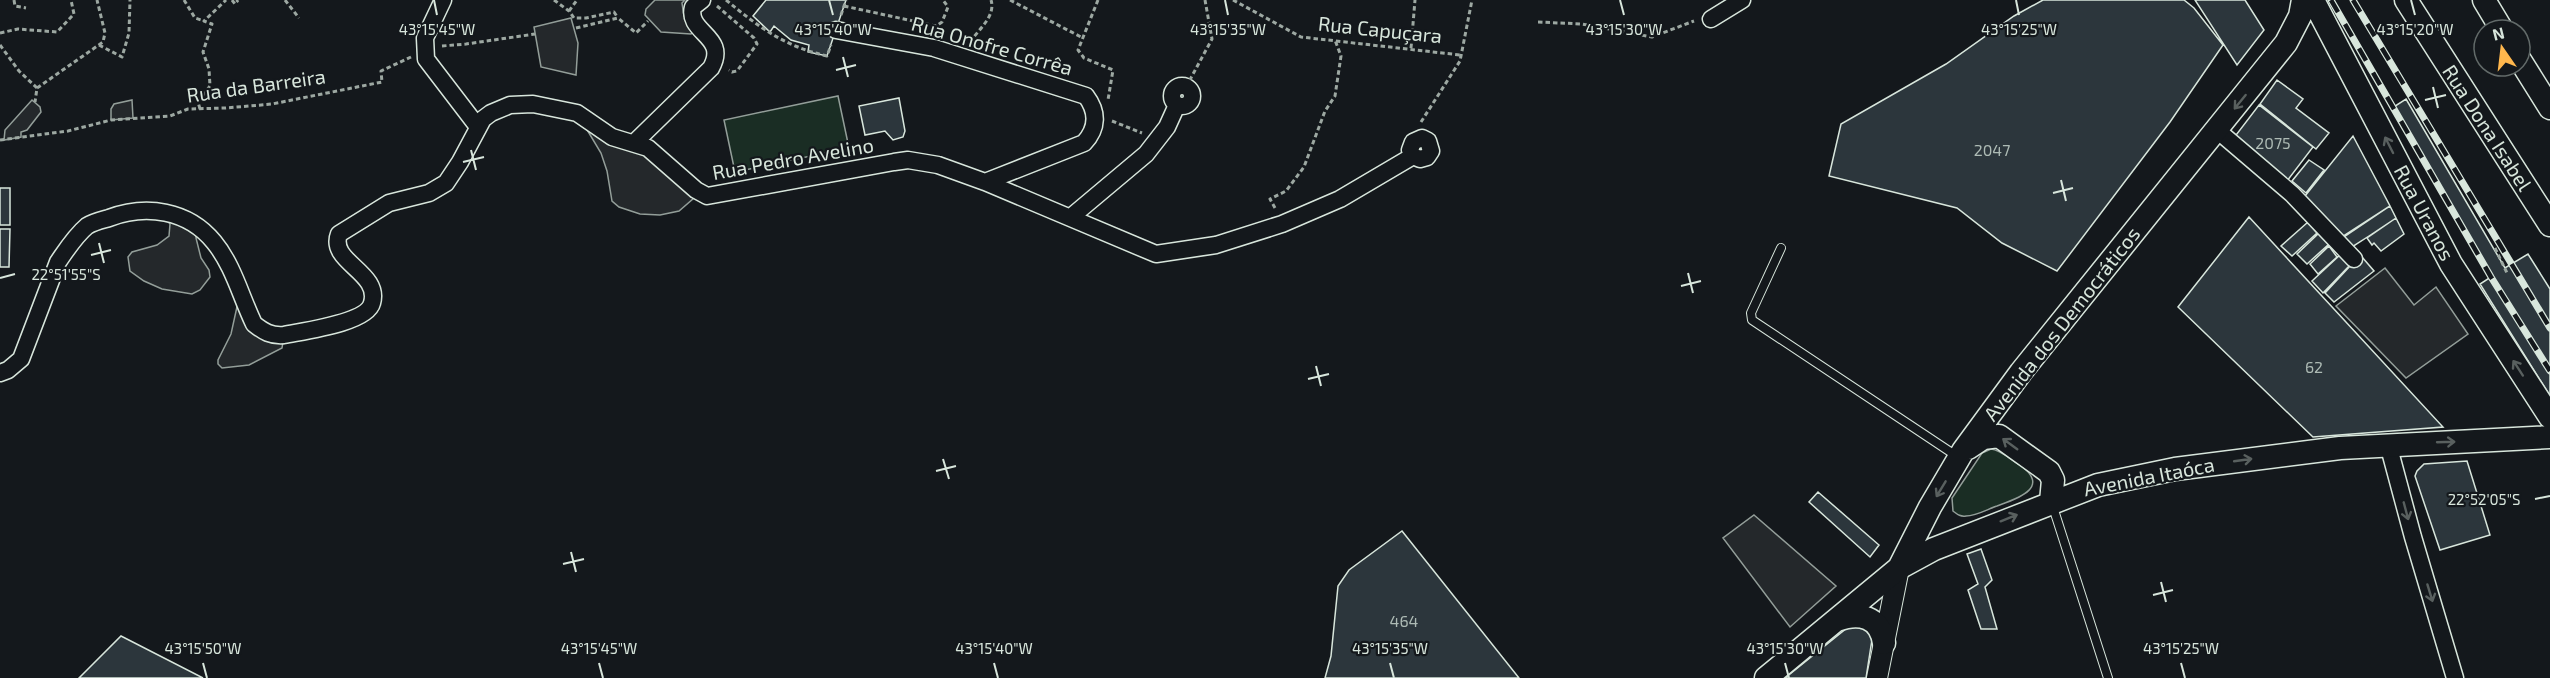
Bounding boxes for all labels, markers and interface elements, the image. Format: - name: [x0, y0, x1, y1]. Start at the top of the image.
- street label: Rua Onofre Corrêa: [909, 11, 1076, 79]
- street label: Rua Capuçara: [1317, 11, 1443, 48]
- north arrow: [2472, 18, 2532, 78]
- text: 43°15'45"W: [399, 20, 475, 38]
- text: 43°15'40"W: [794, 20, 872, 38]
- text: 43°15'35"W: [1190, 20, 1266, 38]
- text: 43°15'30"W: [1585, 20, 1663, 38]
- text: 43°15'25"W: [1981, 20, 2057, 38]
- text: 43°15'20"W: [2376, 20, 2454, 38]
- text: N: [2490, 22, 2506, 44]
- street label: Rua Dona Isabel: [2438, 60, 2538, 195]
- street label: Rua da Barreira: [185, 63, 327, 107]
- one-way arrow: [2233, 94, 2246, 110]
- street label: Rua Pedro Avelino: [710, 132, 875, 184]
- house number: 2075: [2255, 133, 2291, 152]
- one-way arrow: [2383, 137, 2395, 154]
- house number: 2047: [1974, 140, 2010, 159]
- street label: Rua Uranos: [2390, 161, 2460, 264]
- street label: Avenida dos Democráticos: [1978, 222, 2144, 425]
- text: 22°51'55"S: [31, 265, 101, 283]
- house number: 62: [2305, 357, 2323, 376]
- one-way arrow: [2512, 360, 2524, 377]
- one-way arrow: [2002, 437, 2018, 450]
- one-way arrow: [2436, 437, 2456, 448]
- street label: Avenida Itaóca: [2081, 452, 2216, 500]
- one-way arrow: [2232, 454, 2252, 465]
- one-way arrow: [1934, 480, 1946, 497]
- text: 22°52'05"S: [2448, 490, 2520, 508]
- one-way arrow: [2400, 501, 2412, 520]
- one-way arrow: [1999, 512, 2018, 523]
- one-way arrow: [2425, 583, 2436, 602]
- house number: 464: [1390, 611, 1419, 630]
- text: 43°15'50"W: [165, 639, 241, 657]
- text: 43°15'45"W: [561, 639, 637, 657]
- text: 43°15'40"W: [955, 639, 1033, 657]
- text: 43°15'35"W: [1352, 639, 1428, 657]
- text: 43°15'30"W: [1746, 639, 1824, 657]
- text: 43°15'25"W: [2143, 639, 2219, 657]

